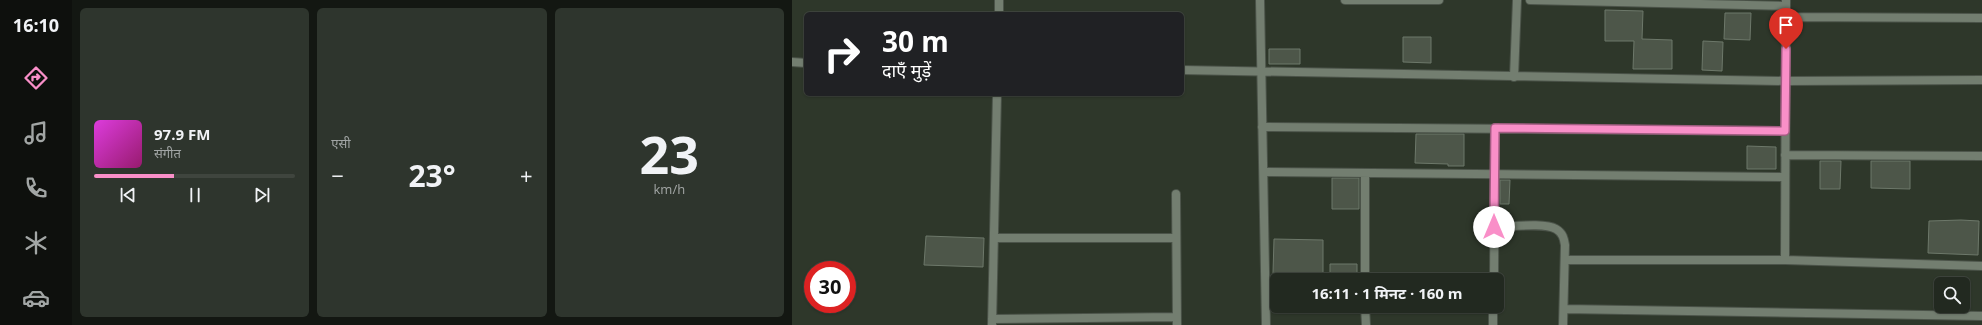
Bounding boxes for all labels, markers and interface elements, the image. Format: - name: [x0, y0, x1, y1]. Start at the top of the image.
- pin: [1769, 8, 1803, 49]
- text: 16:10: [13, 13, 59, 37]
- icon: arrive: [1775, 14, 1797, 36]
- text: 30 m: [882, 22, 949, 60]
- icon: right: [816, 28, 868, 80]
- text: दाएँ मुड़ें: [882, 58, 931, 82]
- icon: directions: [22, 64, 50, 92]
- text: 23: [640, 118, 699, 189]
- icon: music: [22, 119, 50, 147]
- text: 97.9 FM: [154, 124, 210, 144]
- text: एसी: [331, 134, 351, 152]
- text: संगीत: [154, 144, 181, 162]
- text: 23°: [408, 155, 456, 196]
- text: −: [331, 160, 344, 190]
- text: +: [520, 160, 533, 190]
- icon: phone: [22, 174, 50, 202]
- text: km/h: [654, 180, 685, 198]
- icon: previous: [117, 184, 139, 206]
- icon: pause: [184, 184, 206, 206]
- icon: next: [251, 184, 273, 206]
- position arrow: [1473, 206, 1515, 248]
- icon: climate: [22, 229, 50, 257]
- speed limit sign: 30: [804, 261, 856, 313]
- map controls: [1934, 277, 1970, 313]
- button: search: [1934, 277, 1970, 313]
- text: 16:11 · 1 मिनट · 160 m: [1311, 283, 1463, 303]
- icon: car: [22, 284, 50, 312]

